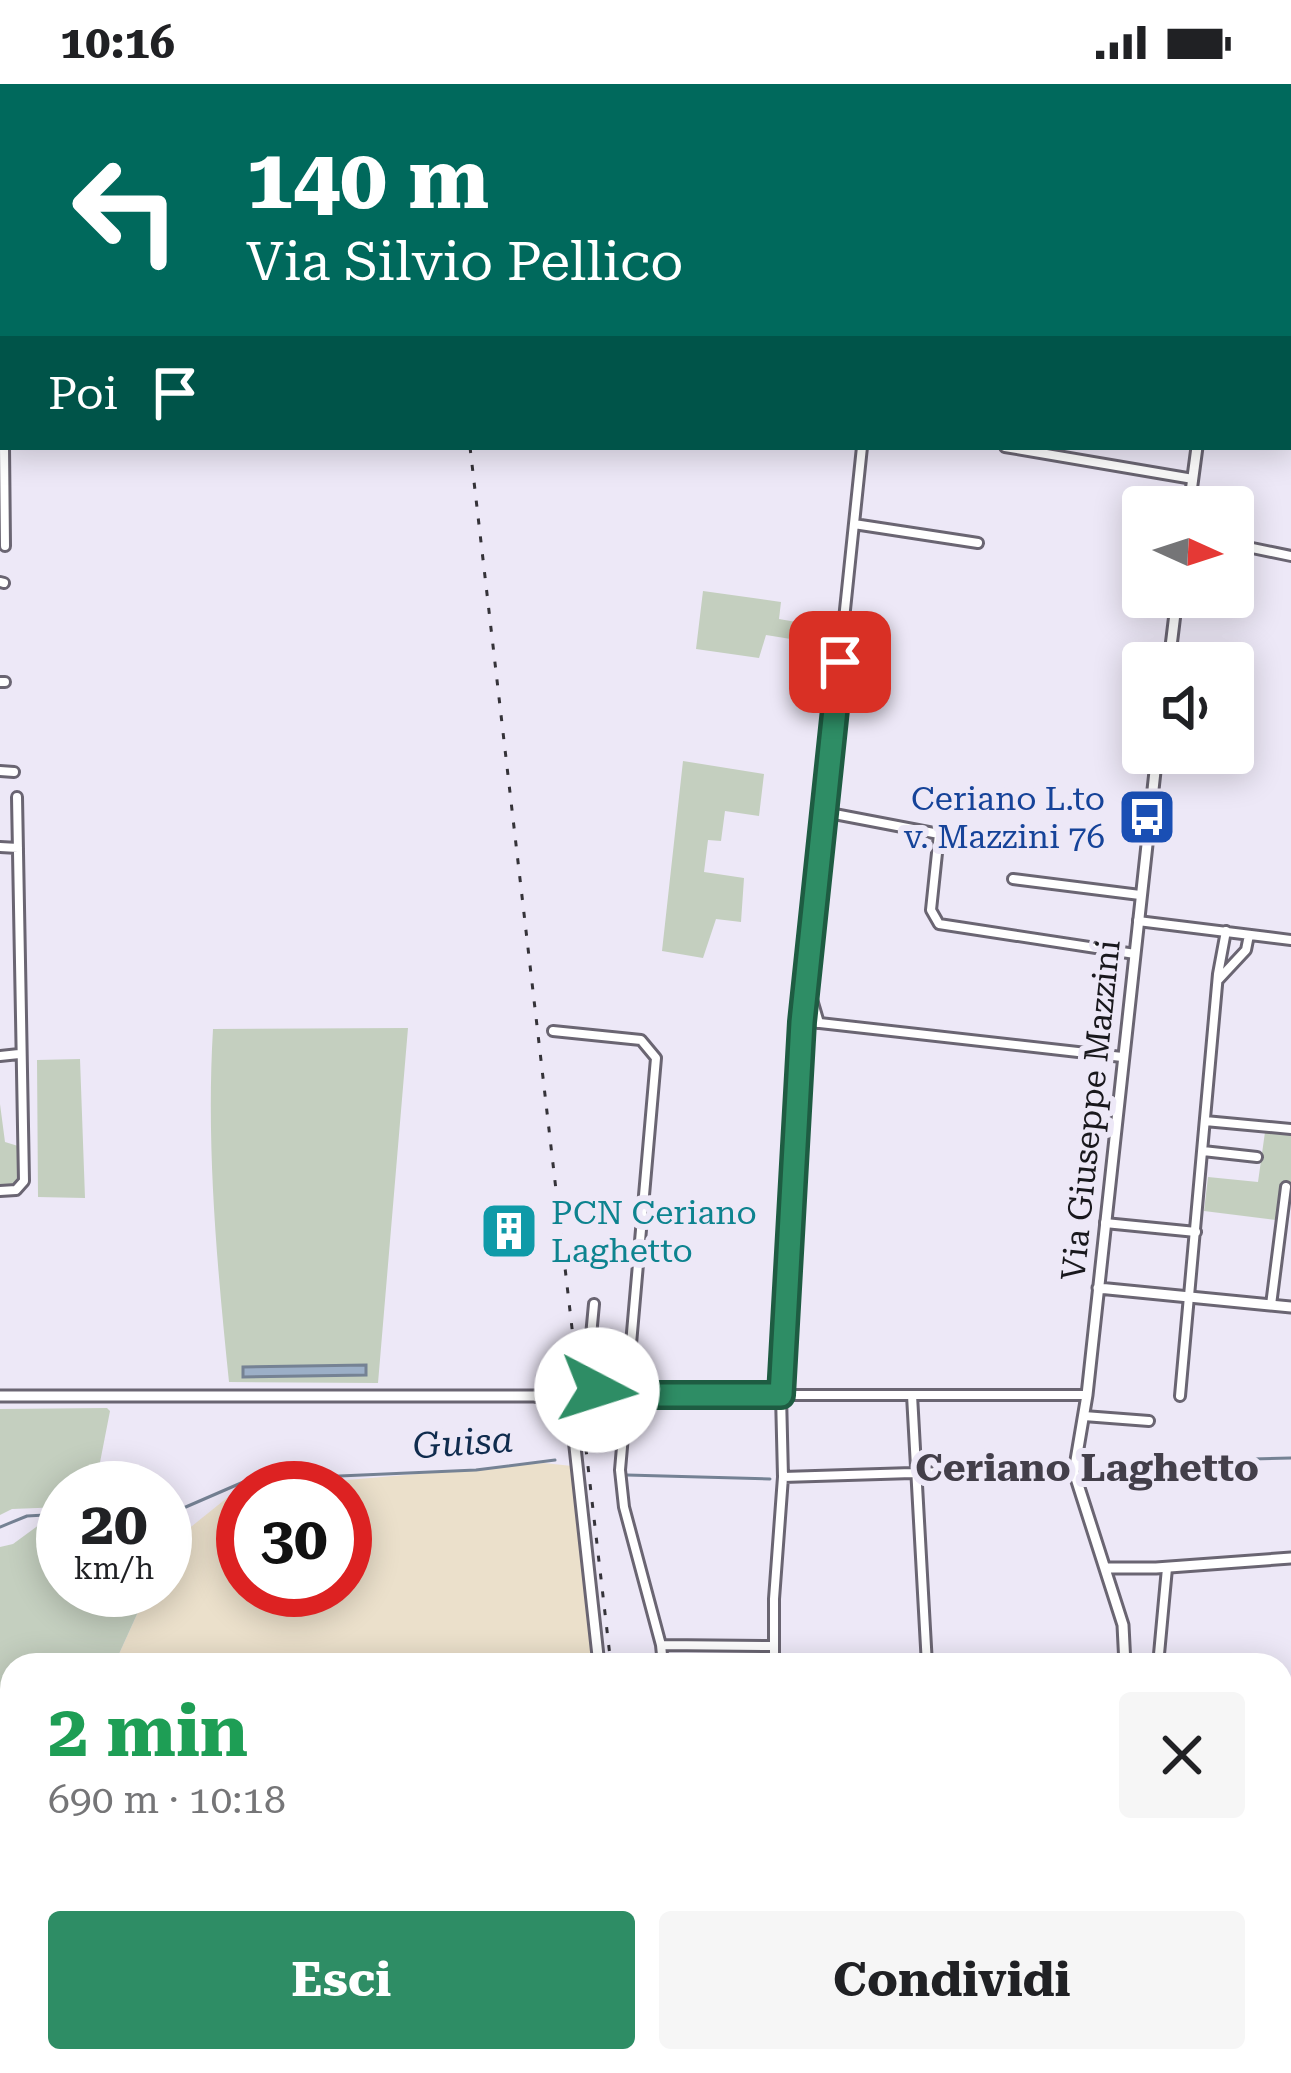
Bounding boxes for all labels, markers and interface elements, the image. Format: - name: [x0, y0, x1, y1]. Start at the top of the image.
- text: 10:16: [60, 16, 175, 69]
- text: 140 m: [246, 130, 489, 228]
- icon: left: [48, 132, 204, 288]
- text: Via Silvio Pellico: [246, 230, 683, 293]
- icon: arrive: [142, 360, 208, 426]
- text: Poi: [48, 367, 118, 420]
- north arrow: [1122, 486, 1254, 618]
- map controls: [1122, 486, 1254, 774]
- pin: [789, 611, 891, 713]
- icon: arrive: [807, 629, 873, 695]
- button: sound: [1122, 642, 1254, 774]
- place label: Ceriano L.to v. Mazzini 76: [904, 779, 1105, 856]
- bus stop icon: Ceriano L.to v. Mazzini 76: [1116, 786, 1178, 848]
- street label: Via Giuseppe Mazzini: [1053, 938, 1128, 1282]
- place label: PCN Ceriano Laghetto: [551, 1193, 757, 1270]
- building icon: PCN Ceriano Laghetto: [478, 1200, 540, 1262]
- position arrow: [534, 1327, 660, 1453]
- water label: Guisa: [412, 1419, 515, 1467]
- district label: Ceriano Laghetto: [915, 1445, 1259, 1491]
- speed limit sign: 30: [216, 1461, 372, 1617]
- text: 20: [80, 1488, 148, 1559]
- text: km/h: [74, 1551, 154, 1586]
- text: 2 min: [48, 1689, 248, 1774]
- button: close: [1119, 1692, 1245, 1818]
- text: 690 m · 10:18: [48, 1777, 286, 1823]
- button: Esci: [48, 1911, 635, 2049]
- button: Condividi: [659, 1911, 1245, 2049]

